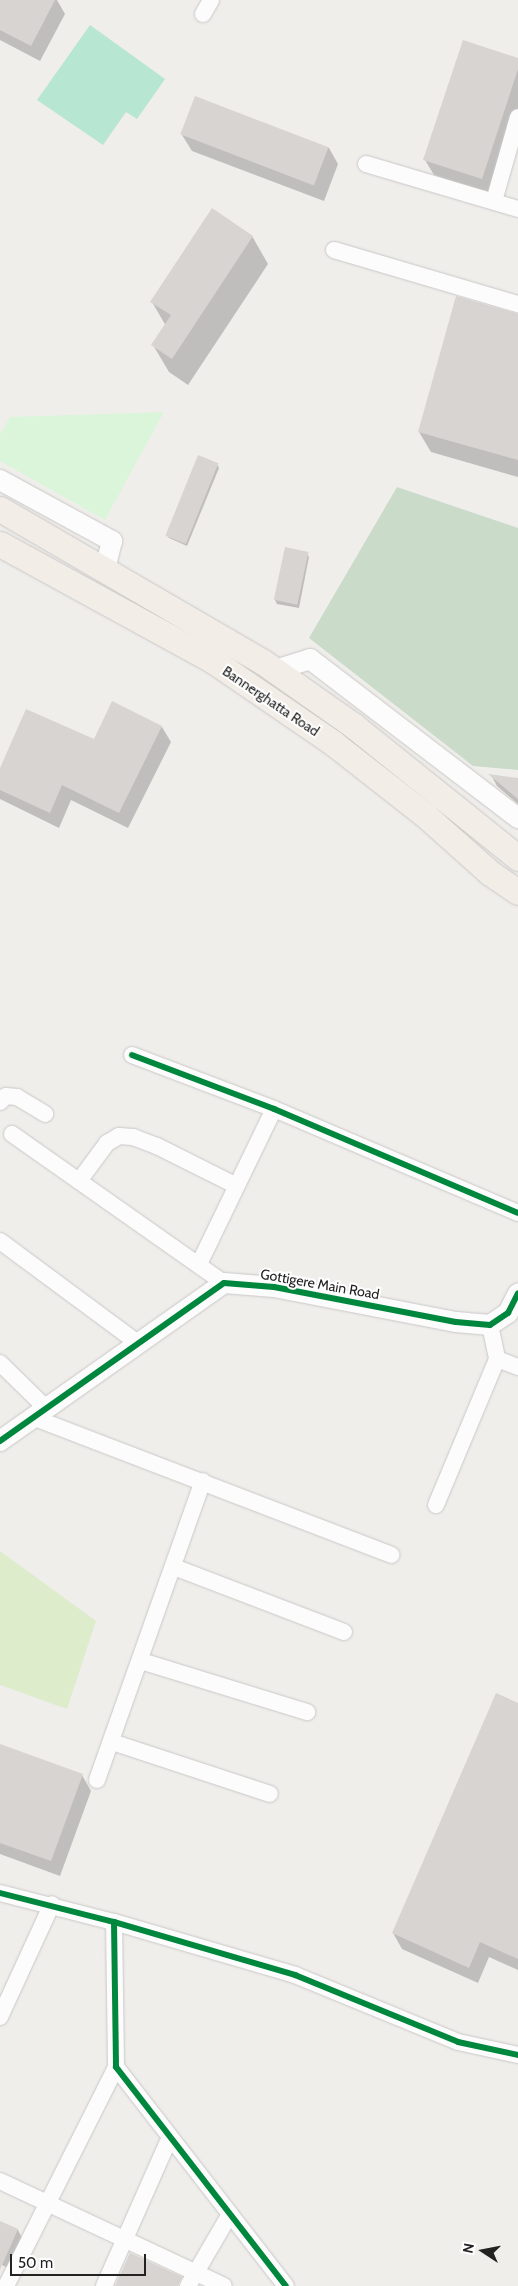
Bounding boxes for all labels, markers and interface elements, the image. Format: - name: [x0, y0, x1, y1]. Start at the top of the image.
- street label: Bannerghatta Road: [219, 662, 323, 740]
- street label: Gottigere Main Road: [259, 1265, 381, 1303]
- north arrow: [458, 2226, 508, 2276]
- text: N: [458, 2242, 478, 2255]
- scale bar: [12, 2244, 149, 2276]
- text: 50 m: [18, 2254, 53, 2272]

